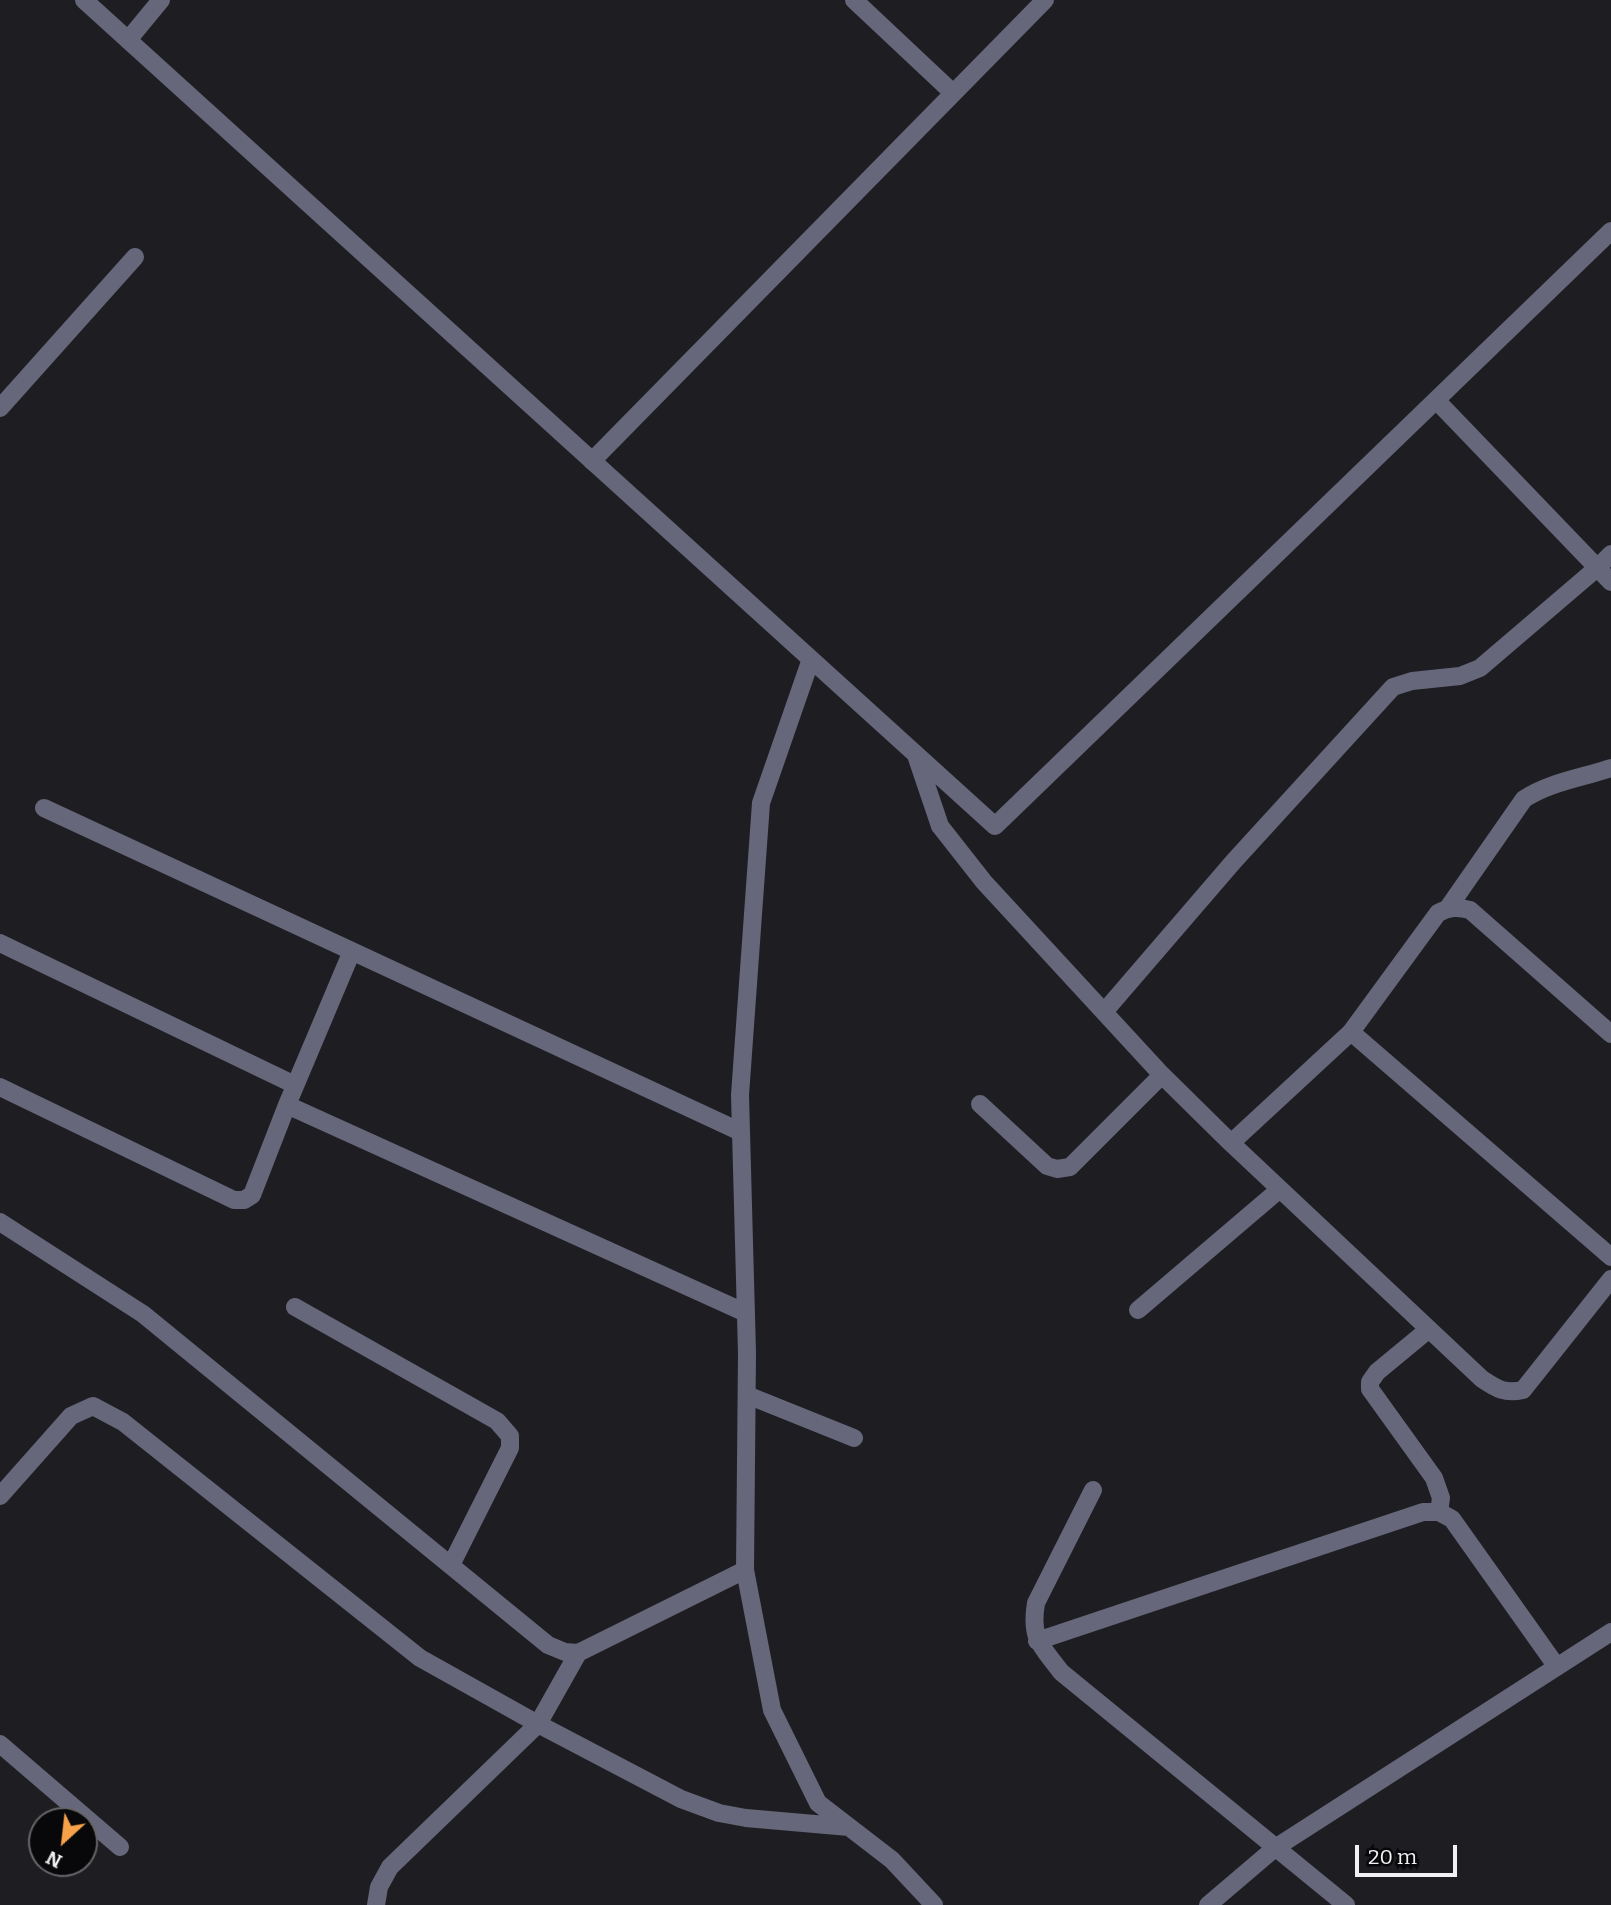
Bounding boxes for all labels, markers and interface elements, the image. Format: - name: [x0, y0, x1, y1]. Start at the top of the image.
- north arrow: [28, 1807, 98, 1877]
- scale bar: [1359, 1832, 1460, 1876]
- text: 20 m: [1368, 1844, 1417, 1870]
- text: N: [42, 1846, 66, 1873]

